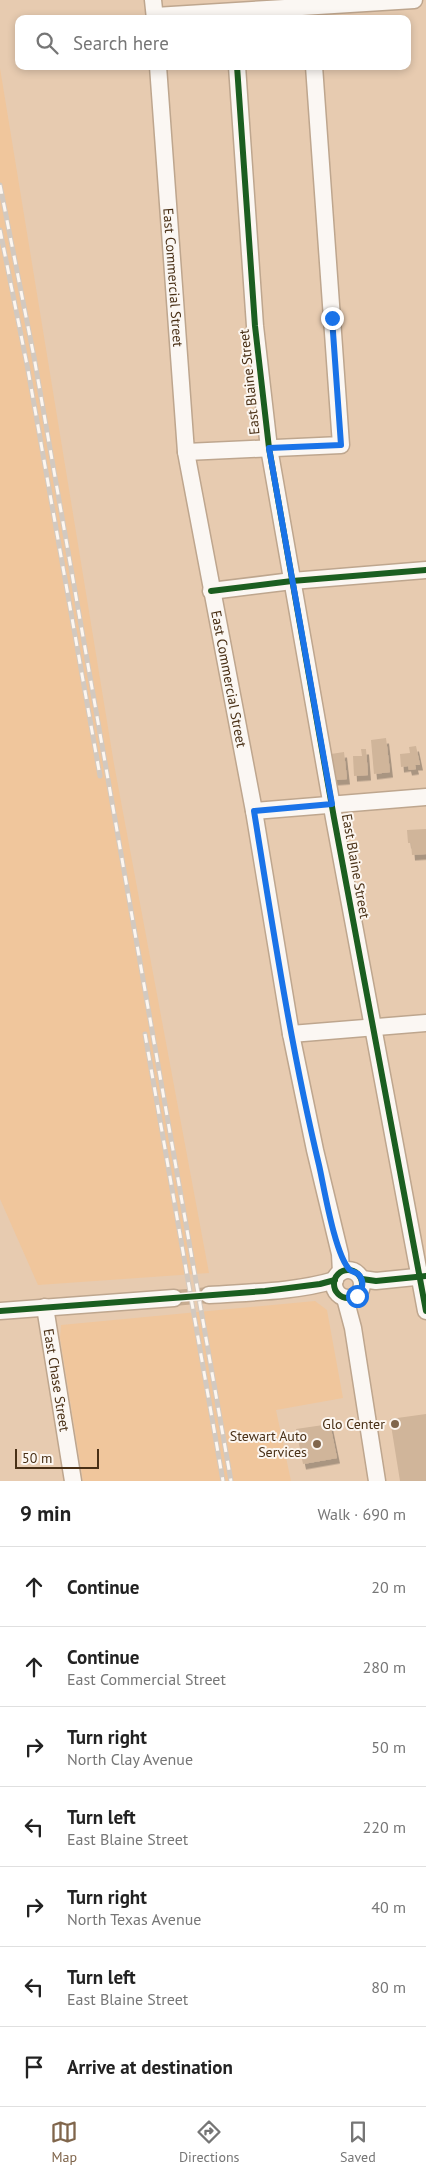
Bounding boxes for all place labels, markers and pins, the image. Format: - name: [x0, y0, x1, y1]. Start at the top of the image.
- place label: Glo Center: [322, 1415, 385, 1433]
- marker: Glo Center: [389, 1418, 401, 1430]
- place label: Stewart Auto Services: [230, 1427, 307, 1461]
- marker: Stewart Auto Services: [311, 1438, 323, 1450]

